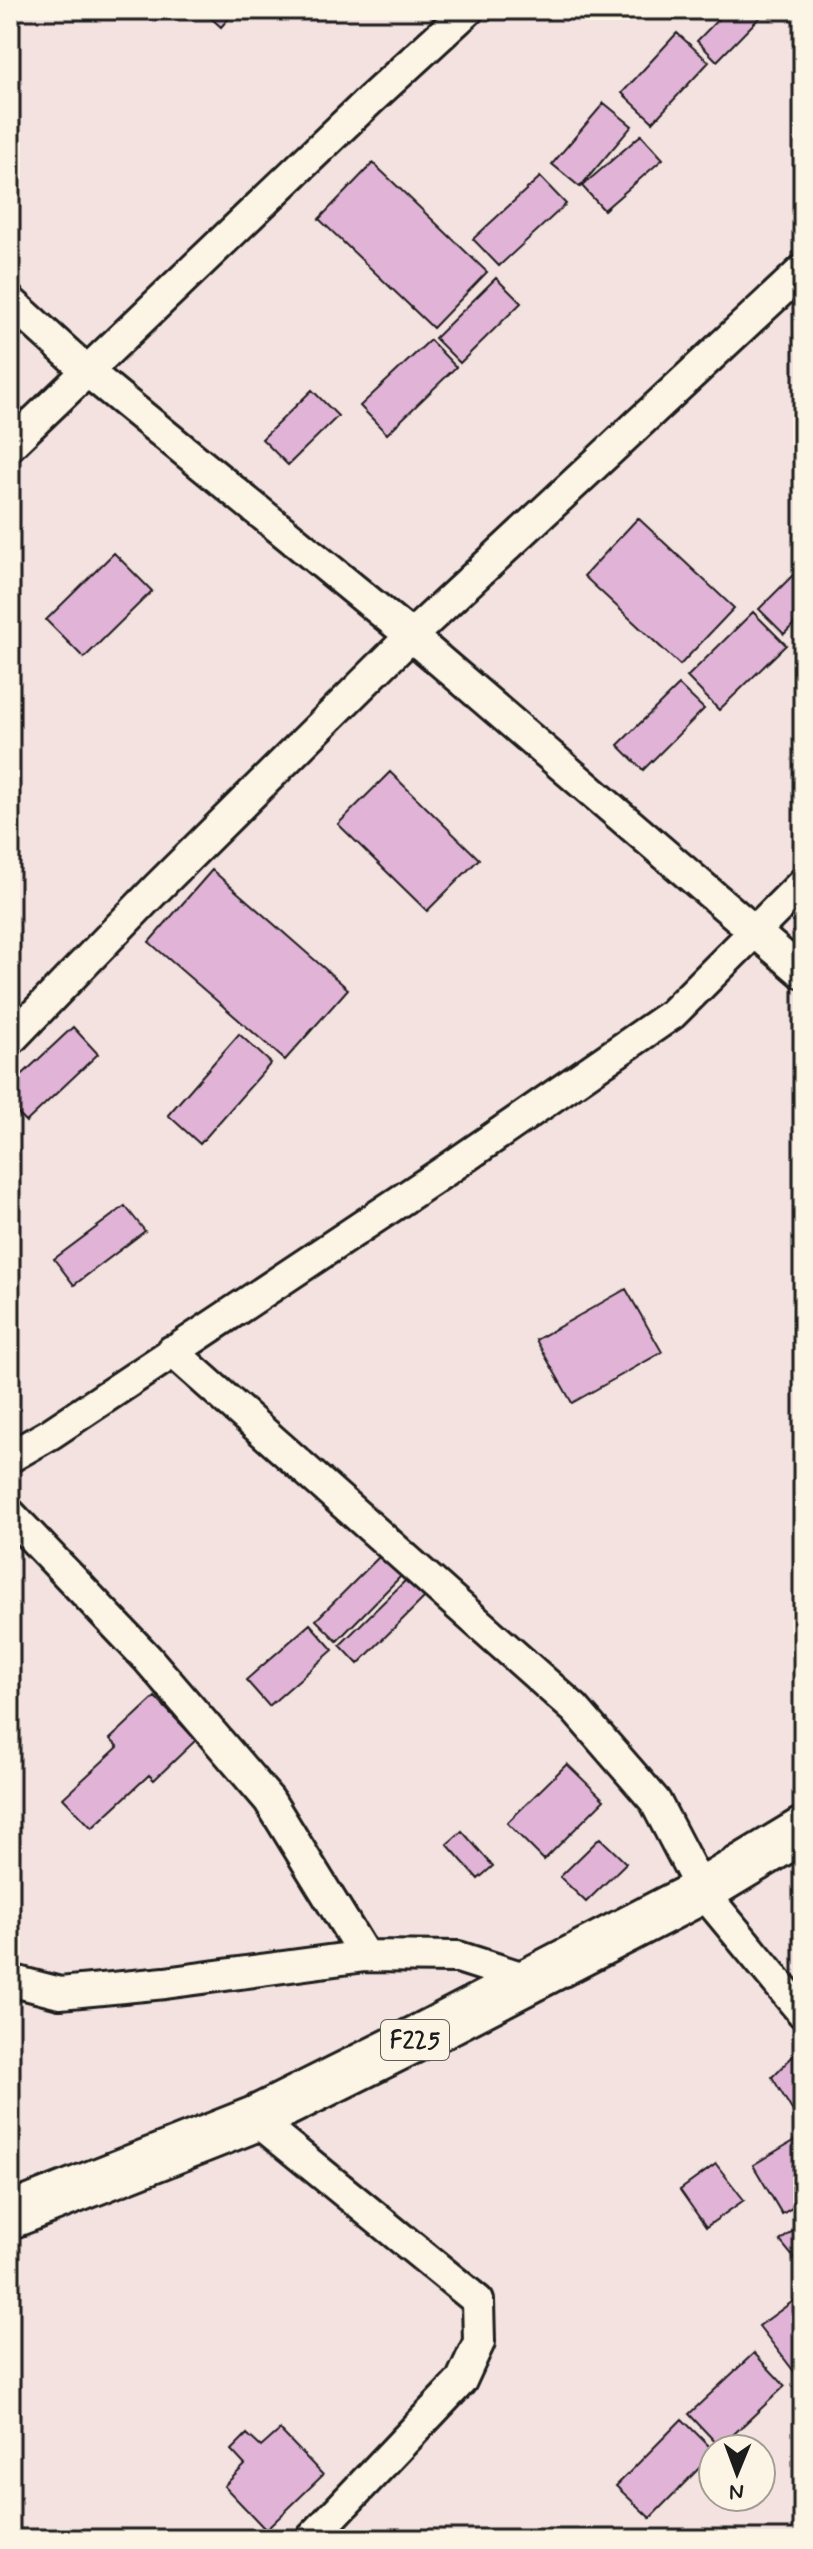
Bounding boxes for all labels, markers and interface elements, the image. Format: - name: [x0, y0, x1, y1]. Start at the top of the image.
- road number: F225: [381, 2020, 449, 2060]
- north arrow: [697, 2433, 777, 2513]
- text: N: [729, 2477, 744, 2505]

